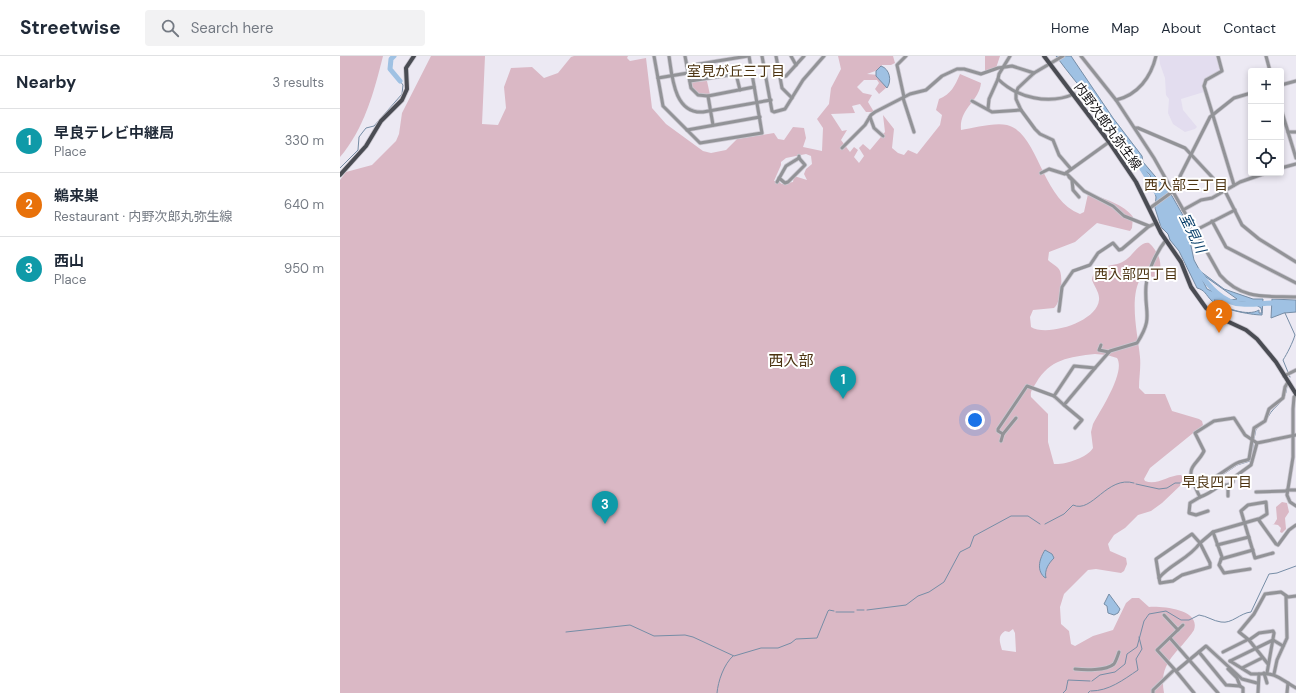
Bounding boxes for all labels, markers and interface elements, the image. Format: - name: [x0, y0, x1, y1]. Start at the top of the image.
- search box: [145, 10, 425, 46]
- text: Streetwise: [20, 15, 121, 40]
- icon: search: [159, 17, 181, 39]
- text: Search here: [191, 18, 273, 38]
- text: Home: [1051, 19, 1089, 37]
- text: Map: [1111, 19, 1139, 37]
- text: About: [1161, 19, 1201, 37]
- text: Contact: [1223, 19, 1276, 37]
- district label: 室見が丘三丁目: [687, 62, 785, 80]
- map controls: [1248, 68, 1284, 176]
- button: +: [1248, 68, 1284, 104]
- text: Nearby: [16, 71, 76, 93]
- text: 3 results: [272, 74, 324, 91]
- street label: 内野次郎丸弥生線: [1071, 79, 1145, 173]
- button: −: [1248, 104, 1284, 140]
- text: 早良テレビ中継局: [54, 123, 174, 143]
- text: 1: [27, 132, 31, 149]
- text: 330 m: [285, 132, 324, 149]
- button: locate: [1248, 140, 1284, 176]
- text: Place: [54, 143, 86, 160]
- district label: 西入部三丁目: [1144, 176, 1228, 194]
- text: 鵜来巣: [54, 186, 99, 206]
- text: 2: [25, 196, 33, 213]
- text: 640 m: [284, 196, 324, 213]
- text: Restaurant · 内野次郎丸弥生線: [54, 208, 233, 225]
- water label: 室見川: [1176, 210, 1211, 258]
- text: 西山: [54, 251, 84, 271]
- text: 3: [25, 260, 33, 277]
- text: 950 m: [284, 260, 324, 277]
- district label: 西入部四丁目: [1094, 265, 1178, 283]
- text: Place: [54, 271, 86, 288]
- pin: 2: [1206, 300, 1232, 333]
- district label: 西入部: [768, 351, 814, 371]
- pin: 1: [830, 366, 856, 399]
- your location: [965, 410, 985, 430]
- district label: 早良四丁目: [1182, 473, 1252, 491]
- pin: 3: [592, 491, 618, 524]

